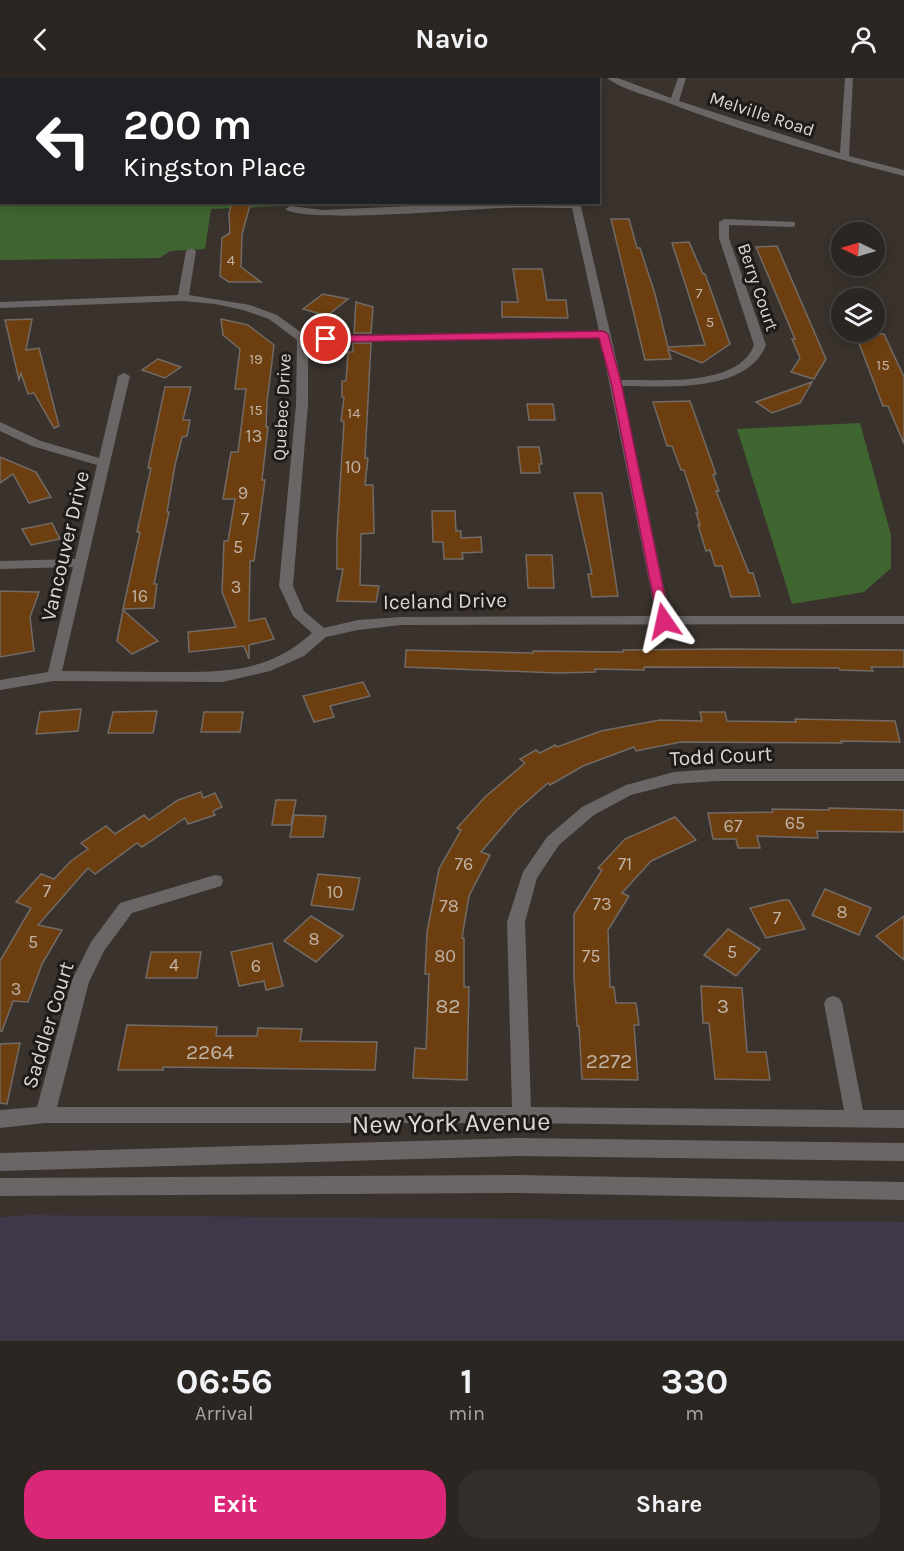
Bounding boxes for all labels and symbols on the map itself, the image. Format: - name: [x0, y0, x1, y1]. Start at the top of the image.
- street label: Melville Road: [707, 87, 817, 141]
- north arrow: [831, 222, 885, 276]
- street label: Berry Court: [733, 240, 783, 334]
- house number: 4: [227, 251, 236, 269]
- house number: 7: [695, 284, 703, 302]
- pin: [300, 313, 351, 364]
- house number: 5: [706, 313, 714, 331]
- house number: 19: [249, 350, 263, 368]
- street label: Quebec Drive: [268, 353, 296, 461]
- house number: 15: [876, 356, 890, 374]
- house number: 15: [249, 401, 263, 419]
- house number: 14: [347, 404, 361, 422]
- house number: 13: [246, 425, 262, 447]
- house number: 10: [345, 456, 361, 478]
- street label: Vancouver Drive: [36, 469, 94, 623]
- house number: 9: [238, 482, 248, 504]
- house number: 7: [241, 508, 250, 530]
- house number: 5: [233, 536, 243, 558]
- house number: 3: [231, 576, 241, 598]
- house number: 16: [132, 585, 148, 607]
- street label: Iceland Drive: [383, 588, 507, 614]
- position arrow: [632, 589, 696, 653]
- street label: Todd Court: [669, 741, 773, 771]
- house number: 65: [785, 812, 805, 834]
- house number: 67: [724, 815, 743, 837]
- house number: 76: [455, 853, 473, 875]
- house number: 71: [618, 853, 632, 875]
- house number: 7: [43, 880, 52, 902]
- house number: 10: [327, 881, 343, 903]
- house number: 73: [592, 893, 612, 915]
- house number: 78: [439, 895, 459, 917]
- house number: 8: [836, 901, 848, 923]
- house number: 7: [773, 907, 782, 929]
- house number: 8: [308, 928, 320, 950]
- house number: 5: [28, 931, 38, 953]
- house number: 5: [727, 941, 737, 963]
- house number: 80: [434, 945, 456, 967]
- house number: 75: [582, 945, 600, 967]
- house number: 4: [169, 954, 179, 976]
- house number: 6: [251, 955, 261, 977]
- street label: Saddler Court: [17, 959, 79, 1091]
- house number: 3: [11, 978, 21, 1000]
- house number: 82: [435, 994, 461, 1018]
- house number: 3: [717, 994, 729, 1018]
- house number: 2264: [186, 1040, 234, 1064]
- house number: 2272: [586, 1049, 632, 1073]
- street label: New York Avenue: [351, 1106, 551, 1140]

